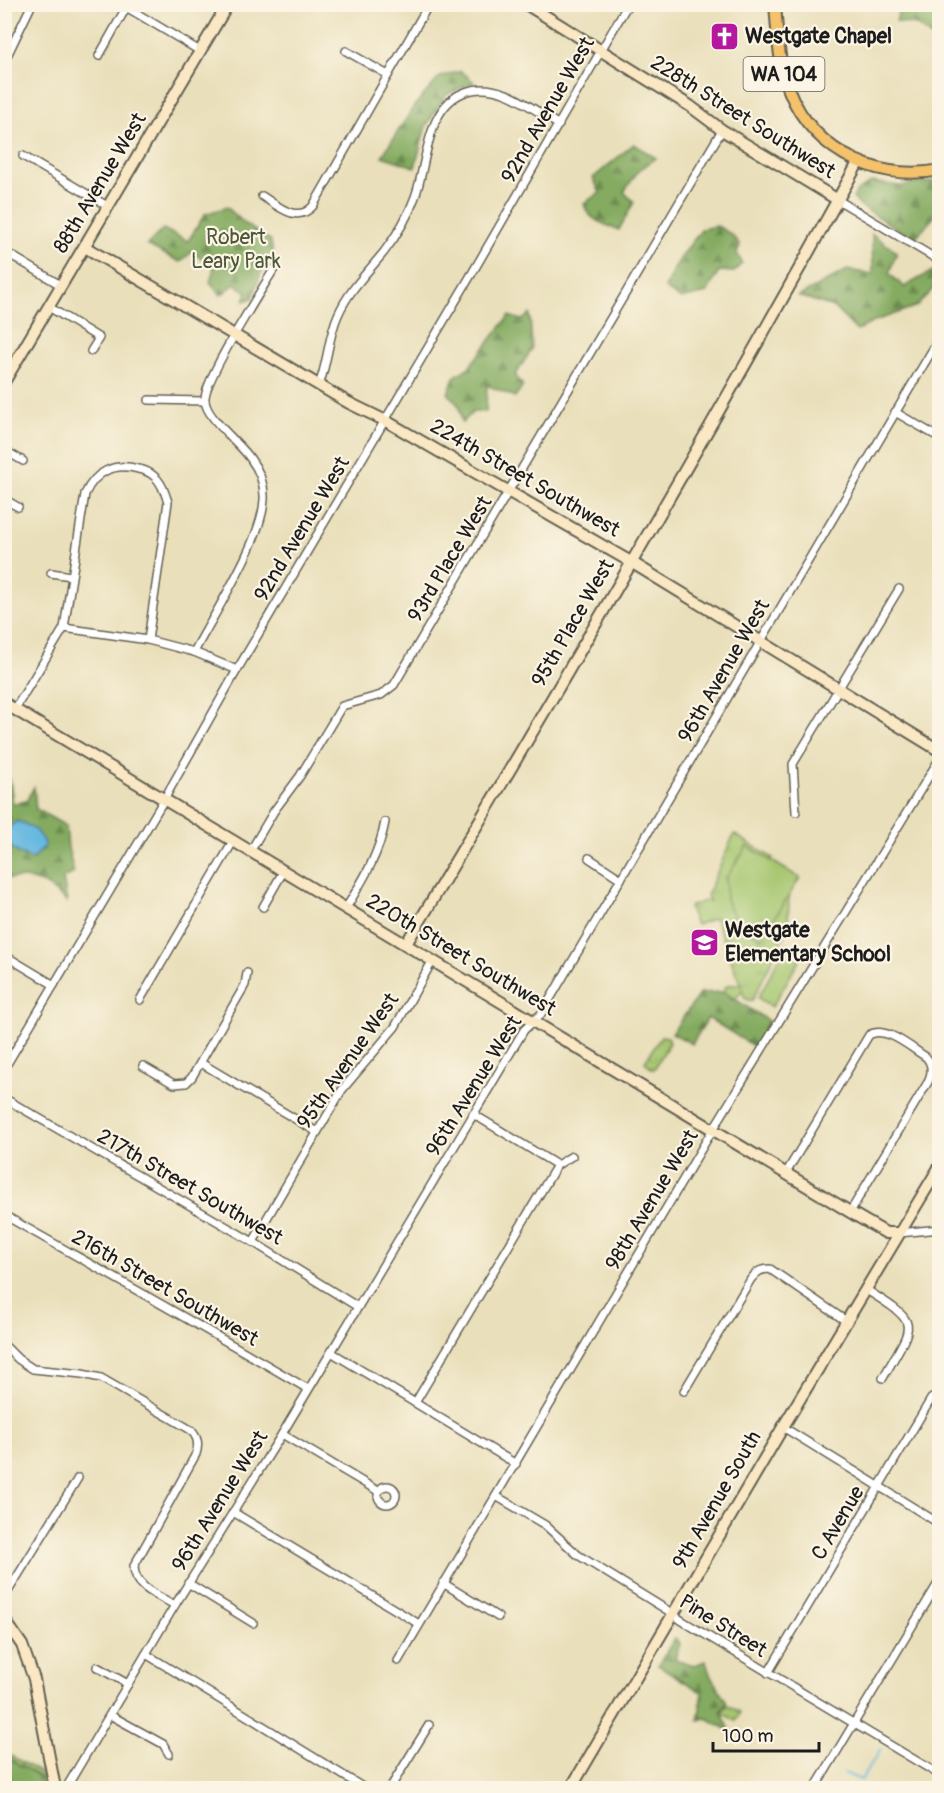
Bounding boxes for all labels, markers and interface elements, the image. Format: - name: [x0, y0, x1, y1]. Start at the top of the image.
- church icon: Westgate Chapel: [708, 20, 740, 52]
- place label: Westgate Chapel: [745, 23, 892, 50]
- street label: 92nd Avenue West: [495, 32, 601, 188]
- street label: 228th Street Southwest: [645, 49, 841, 185]
- road number: WA 104: [744, 57, 824, 91]
- street label: 88th Avenue West: [47, 107, 153, 258]
- park label: Robert Leary Park: [191, 224, 281, 275]
- street label: 224th Street Southwest: [425, 413, 625, 544]
- street label: 92nd Avenue West: [248, 451, 356, 606]
- street label: 93rd Place West: [402, 491, 499, 627]
- street label: 95th Place West: [526, 554, 621, 692]
- street label: 96th Avenue West: [672, 594, 776, 748]
- street label: 220th Street Southwest: [361, 888, 561, 1023]
- place label: Westgate Elementary School: [725, 917, 891, 968]
- school or university icon: Westgate Elementary School: [688, 926, 720, 958]
- street label: 95th Avenue West: [291, 987, 405, 1134]
- street label: 96th Avenue West: [420, 1010, 528, 1161]
- street label: 217th Street Southwest: [92, 1123, 288, 1252]
- street label: 98th Avenue West: [599, 1124, 705, 1275]
- street label: 216th Street Southwest: [67, 1223, 264, 1353]
- street label: 96th Avenue West: [166, 1425, 274, 1576]
- street label: 9th Avenue South: [667, 1426, 767, 1574]
- street label: C Avenue: [805, 1480, 871, 1565]
- street label: Pine Street: [674, 1588, 773, 1664]
- scale bar: [713, 1715, 820, 1753]
- text: 100 m: [722, 1725, 774, 1748]

